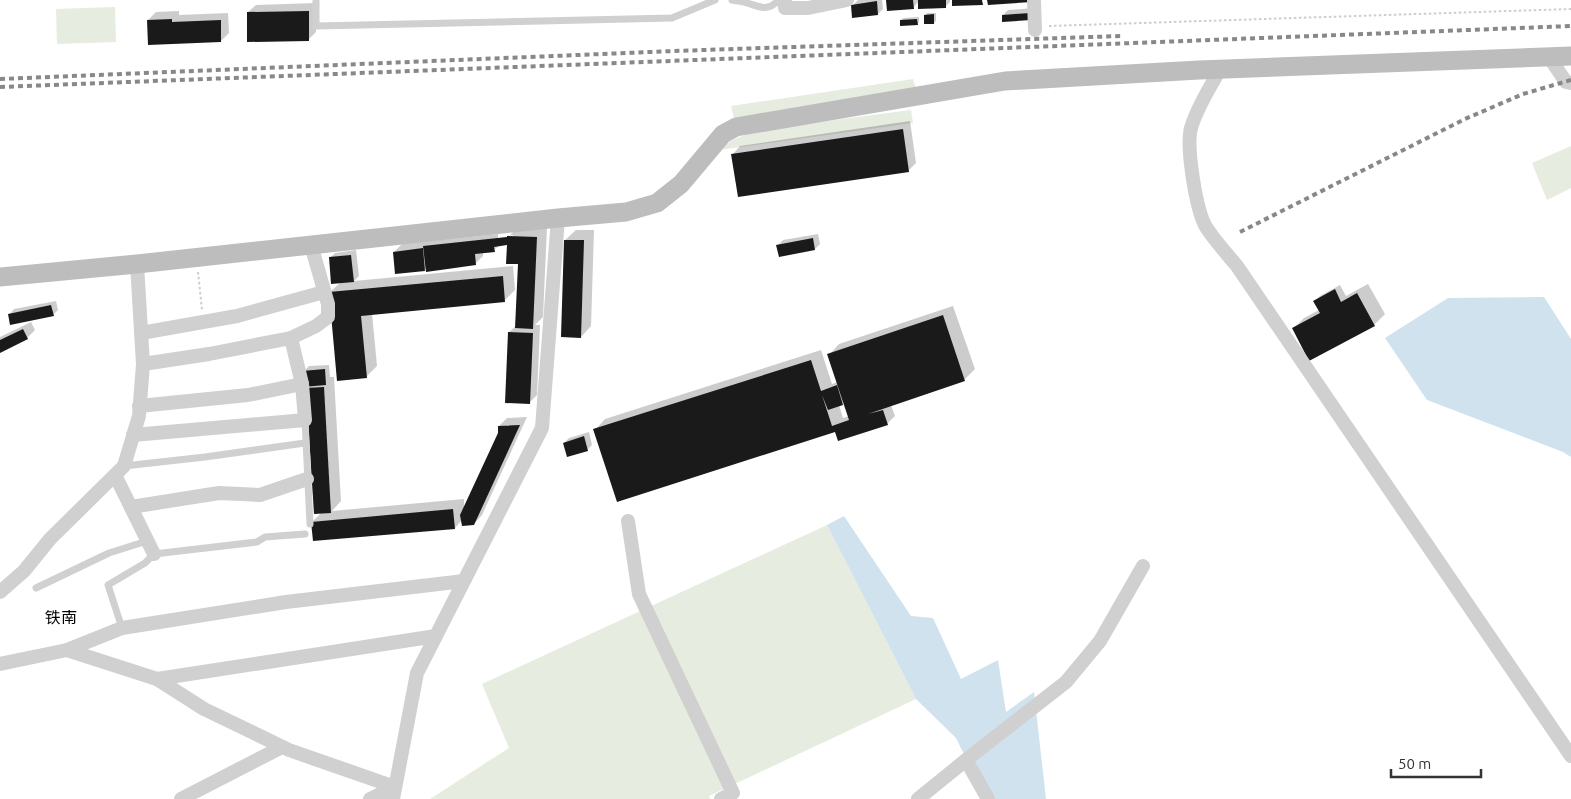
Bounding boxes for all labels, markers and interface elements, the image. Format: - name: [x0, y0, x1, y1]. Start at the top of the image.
- district label: 铁南: [45, 608, 77, 626]
- scale bar: [1391, 746, 1481, 778]
- text: 50 m: [1398, 755, 1431, 772]

